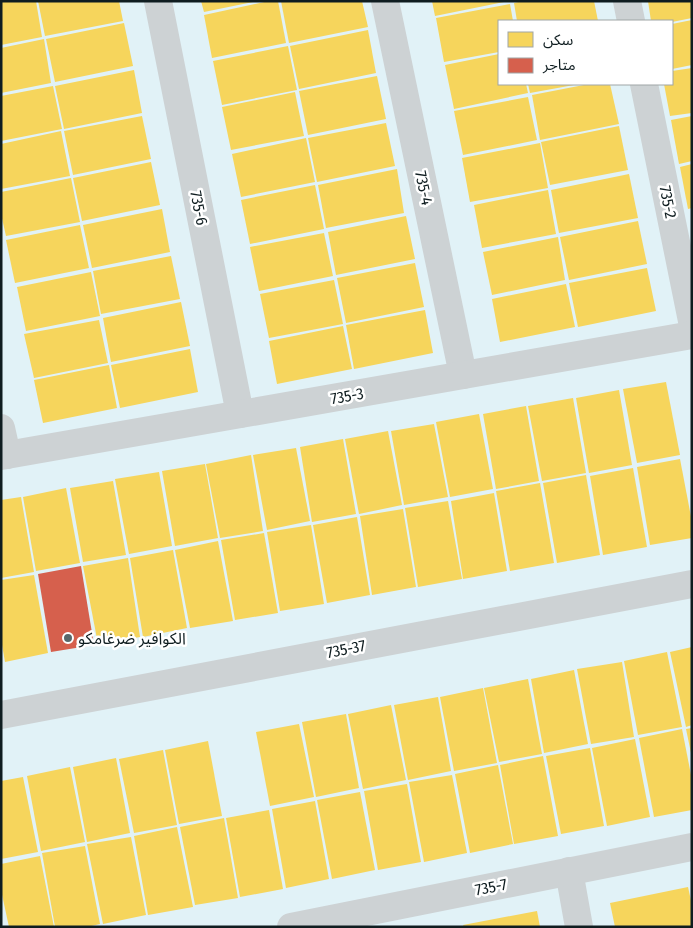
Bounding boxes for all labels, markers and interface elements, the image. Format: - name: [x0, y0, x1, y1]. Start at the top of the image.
- legend: [498, 20, 673, 85]
- text: سكن: [543, 31, 574, 49]
- text: متاجر: [542, 56, 576, 74]
- street label: 735-4: [411, 169, 437, 207]
- street label: 735-2: [656, 184, 680, 220]
- street label: 735-6: [186, 189, 212, 227]
- street label: 735-3: [329, 384, 365, 408]
- place label: الكوافير ضرغامكو: [78, 629, 186, 648]
- marker: الكوافير ضرغامكو: [62, 632, 74, 644]
- street label: 735-37: [325, 636, 368, 662]
- street label: 735-7: [473, 874, 509, 899]

